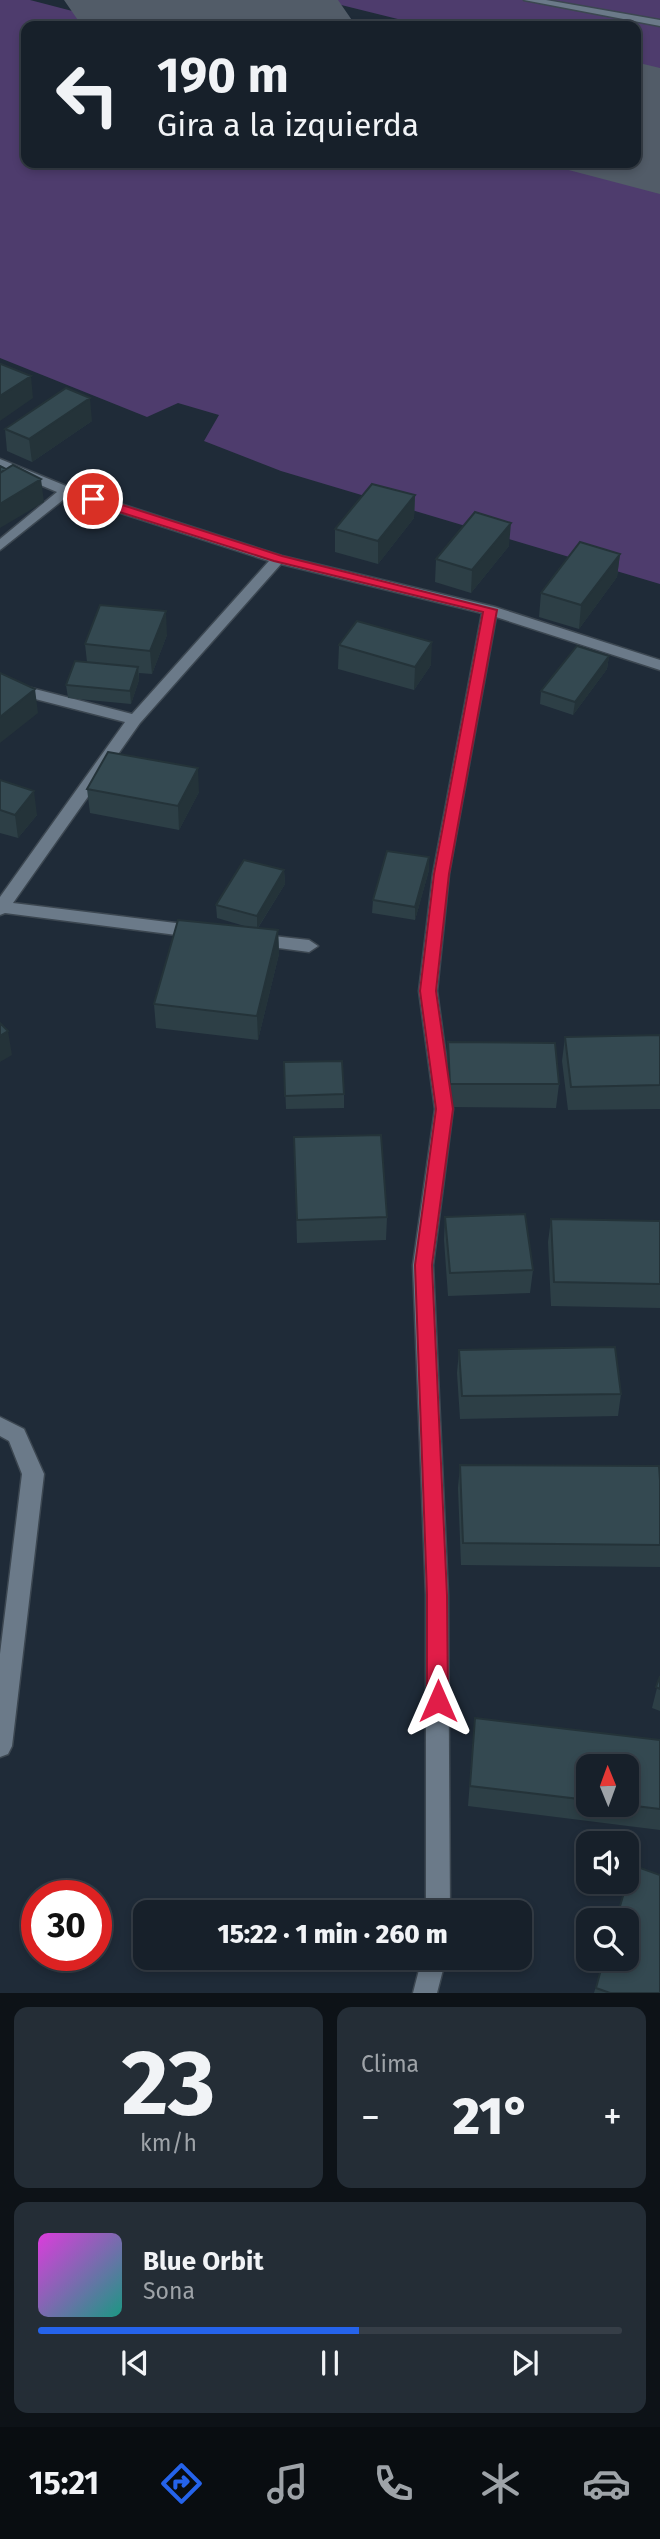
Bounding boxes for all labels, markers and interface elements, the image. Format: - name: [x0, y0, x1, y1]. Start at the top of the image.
- text: 190 m: [157, 46, 289, 105]
- icon: left: [42, 49, 133, 140]
- text: Gira a la izquierda: [157, 106, 419, 144]
- pin: [63, 469, 123, 529]
- icon: arrive: [74, 480, 112, 518]
- position arrow: [401, 1664, 475, 1738]
- north arrow: [576, 1754, 639, 1816]
- map controls: [576, 1754, 639, 1971]
- button: sound: [576, 1831, 639, 1894]
- speed limit sign: 30: [21, 1880, 112, 1971]
- button: search: [576, 1908, 639, 1971]
- text: 15:22 · 1 min · 260 m: [217, 1919, 448, 1950]
- text: 23: [122, 2029, 215, 2138]
- text: Clima: [361, 2050, 419, 2078]
- text: 21°: [453, 2085, 530, 2148]
- text: −: [361, 2094, 380, 2140]
- text: +: [603, 2094, 622, 2140]
- text: km/h: [140, 2129, 197, 2157]
- text: Blue Orbit: [143, 2246, 263, 2277]
- text: Sona: [143, 2277, 195, 2305]
- icon: previous: [116, 2344, 154, 2382]
- icon: pause: [311, 2344, 349, 2382]
- icon: next: [506, 2344, 544, 2382]
- icon: directions: [157, 2459, 206, 2508]
- icon: music: [263, 2459, 312, 2508]
- icon: phone: [369, 2459, 418, 2508]
- icon: climate: [476, 2459, 525, 2508]
- icon: car: [582, 2459, 631, 2508]
- text: 15:21: [29, 2464, 99, 2502]

